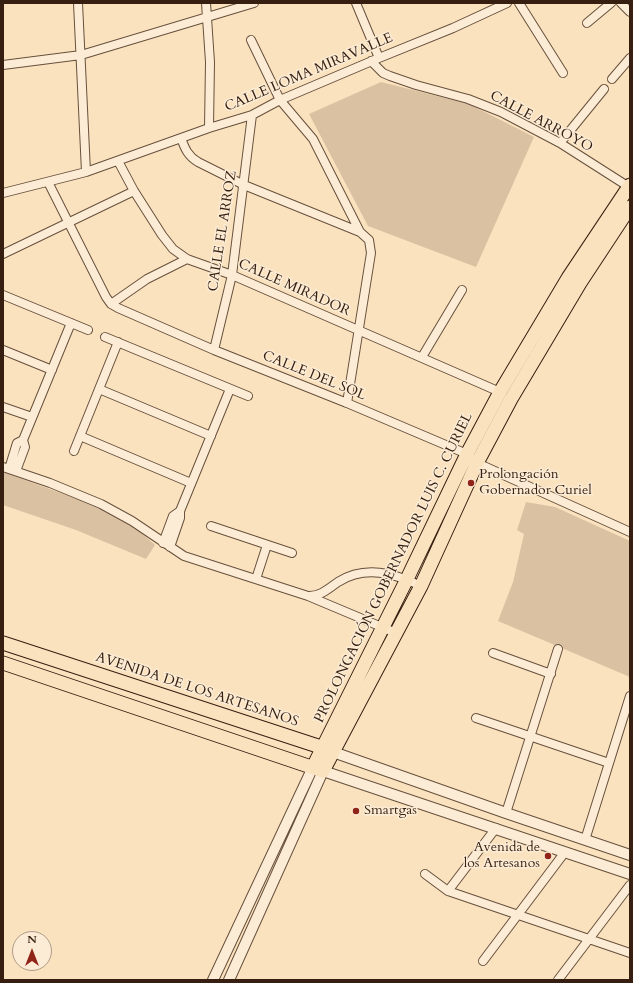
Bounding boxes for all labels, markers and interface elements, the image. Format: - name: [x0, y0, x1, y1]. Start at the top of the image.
- street label: CALLE LOMA MIRAVALLE: [222, 30, 396, 116]
- street label: CALLE ARROYO: [487, 88, 595, 156]
- street label: CALLE EL ARROZ: [205, 169, 241, 293]
- street label: CALLE MIRADOR: [235, 256, 353, 320]
- street label: CALLE DEL SOL: [260, 348, 368, 404]
- street label: PROLONGACIÓN GOBERNADOR LUIS C. CURIEL: [311, 410, 477, 726]
- place label: Prolongación Gobernador Curiel: [479, 467, 592, 500]
- marker: Prolongación Gobernador Curiel: [466, 478, 476, 488]
- street label: AVENIDA DE LOS ARTESANOS: [93, 649, 301, 731]
- place label: Smartgas: [364, 803, 417, 819]
- marker: Smartgas: [351, 806, 361, 816]
- place label: Avenida de los Artesanos: [464, 840, 540, 872]
- marker: Avenida de los Artesanos: [543, 851, 553, 861]
- north arrow: [12, 931, 52, 971]
- text: N: [27, 932, 37, 947]

